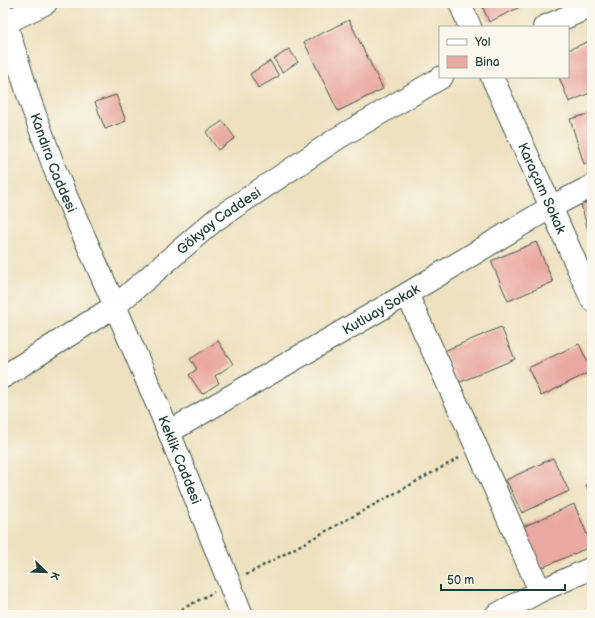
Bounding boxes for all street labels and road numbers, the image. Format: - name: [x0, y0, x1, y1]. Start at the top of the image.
- street label: Kandıra Caddesi: [26, 111, 80, 215]
- street label: Karaçam Sokak: [514, 140, 570, 237]
- street label: Gökyay Caddesi: [173, 184, 264, 258]
- street label: Kutluay Sokak: [339, 280, 423, 339]
- street label: Keklik Caddesi: [154, 413, 205, 506]

